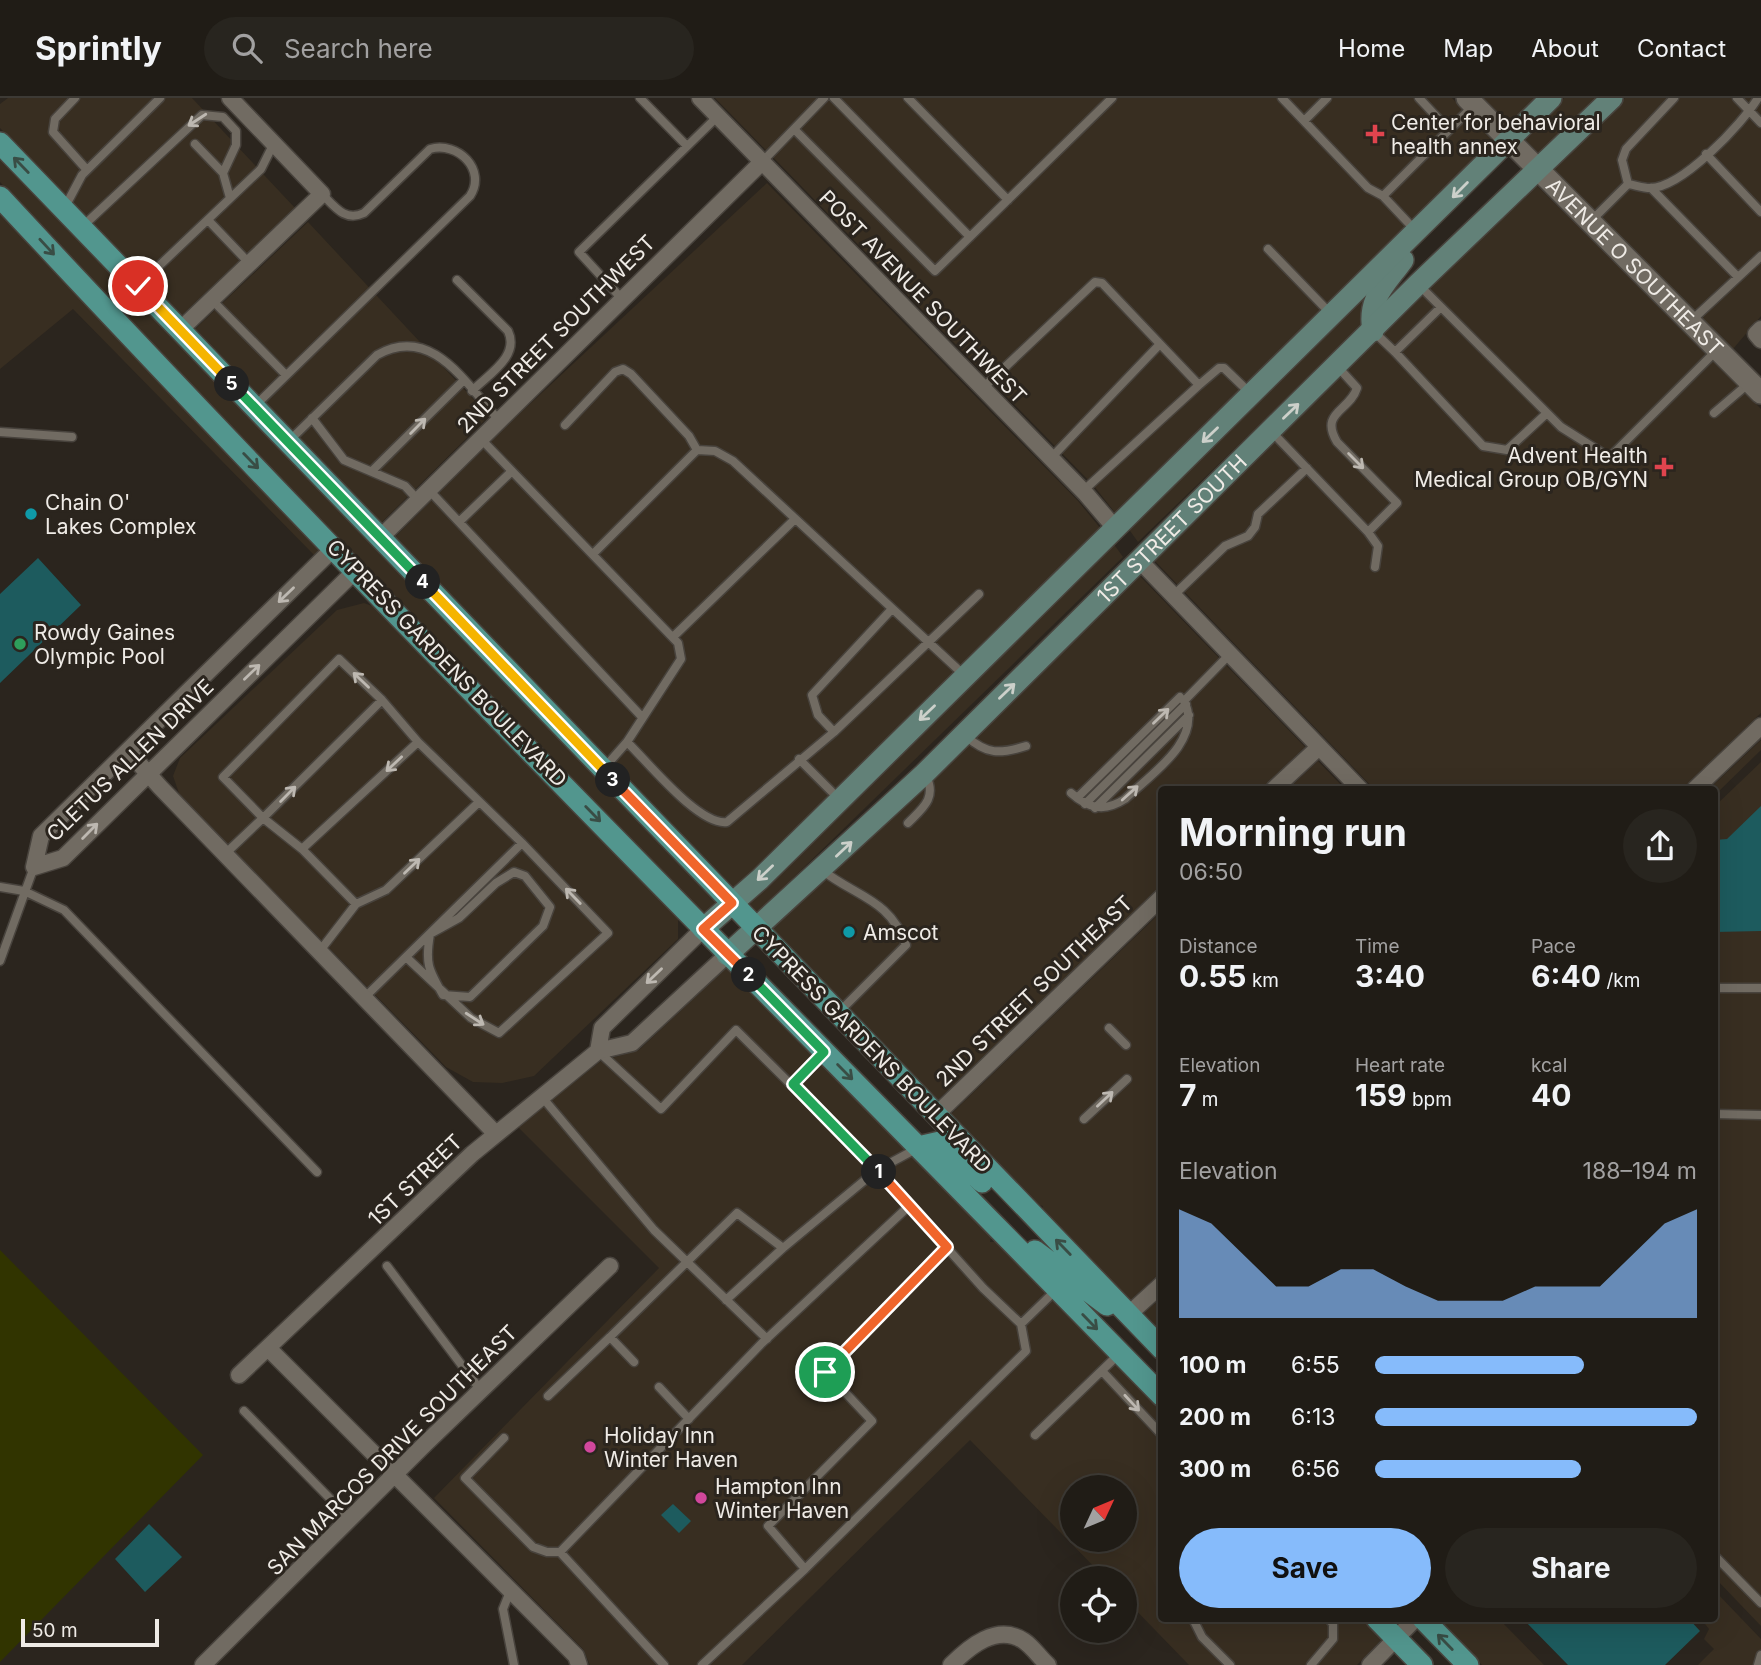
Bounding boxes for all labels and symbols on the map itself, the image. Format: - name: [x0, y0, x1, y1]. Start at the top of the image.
- place label: Center for behavioral health annex: [1391, 110, 1601, 159]
- one-way arrow: [187, 113, 207, 127]
- marker: Center for behavioral health annex: [1365, 124, 1385, 144]
- one-way arrow: [13, 157, 30, 174]
- street label: AVENUE O SOUTHEAST: [1541, 173, 1729, 361]
- one-way arrow: [1452, 181, 1469, 198]
- street label: POST AVENUE SOUTHWEST: [814, 185, 1032, 409]
- street label: 2ND STREET SOUTHWEST: [452, 230, 660, 438]
- one-way arrow: [38, 238, 55, 255]
- pin: [108, 256, 168, 316]
- pin: 5: [215, 366, 250, 402]
- one-way arrow: [1283, 403, 1300, 420]
- one-way arrow: [410, 418, 427, 435]
- one-way arrow: [1202, 426, 1219, 443]
- place label: Advent Health Medical Group OB/GYN: [1414, 443, 1648, 492]
- street label: 1ST STREET SOUTH: [1091, 449, 1252, 608]
- one-way arrow: [243, 452, 260, 469]
- one-way arrow: [1347, 453, 1364, 470]
- marker: Advent Health Medical Group OB/GYN: [1654, 457, 1674, 477]
- place label: Chain O' Lakes Complex: [45, 490, 196, 539]
- marker: Chain O' Lakes Complex: [23, 506, 39, 522]
- street label: CYPRESS GARDENS BOULEVARD: [322, 534, 572, 792]
- pin: 4: [406, 564, 440, 600]
- one-way arrow: [278, 587, 295, 604]
- place label: Rowdy Gaines Olympic Pool: [34, 620, 175, 669]
- marker: Rowdy Gaines Olympic Pool: [12, 636, 28, 652]
- one-way arrow: [243, 663, 260, 680]
- one-way arrow: [353, 671, 370, 688]
- street label: CLETUS ALLEN DRIVE: [41, 674, 219, 846]
- one-way arrow: [998, 683, 1015, 700]
- one-way arrow: [919, 704, 936, 721]
- one-way arrow: [1152, 708, 1169, 725]
- one-way arrow: [385, 756, 403, 772]
- pin: 3: [596, 762, 630, 798]
- one-way arrow: [280, 785, 297, 802]
- one-way arrow: [1121, 785, 1138, 802]
- one-way arrow: [584, 805, 601, 822]
- one-way arrow: [81, 823, 98, 840]
- one-way arrow: [835, 841, 852, 858]
- one-way arrow: [403, 857, 420, 874]
- one-way arrow: [757, 865, 774, 882]
- one-way arrow: [564, 888, 581, 905]
- street label: 2ND STREET SOUTHEAST: [931, 891, 1137, 1091]
- street label: CYPRESS GARDENS BOULEVARD: [747, 920, 997, 1178]
- place label: Amscot: [863, 920, 939, 945]
- marker: Amscot: [841, 924, 857, 940]
- pin: 2: [732, 958, 766, 992]
- one-way arrow: [646, 968, 663, 985]
- one-way arrow: [464, 1012, 484, 1026]
- one-way arrow: [836, 1064, 853, 1081]
- one-way arrow: [1096, 1091, 1114, 1107]
- street label: 1ST STREET: [363, 1129, 467, 1231]
- pin: 1: [862, 1154, 896, 1190]
- one-way arrow: [1055, 1239, 1072, 1256]
- one-way arrow: [1081, 1314, 1098, 1331]
- street label: SAN MARCOS DRIVE SOUTHEAST: [262, 1320, 522, 1580]
- pin: [795, 1342, 855, 1402]
- one-way arrow: [1123, 1394, 1140, 1411]
- place label: Holiday Inn Winter Haven: [604, 1423, 738, 1472]
- marker: Holiday Inn Winter Haven: [582, 1439, 598, 1455]
- place label: Hampton Inn Winter Haven: [715, 1474, 849, 1523]
- north arrow: [1060, 1475, 1138, 1552]
- marker: Hampton Inn Winter Haven: [693, 1490, 709, 1506]
- scale bar: [21, 1616, 159, 1648]
- one-way arrow: [1437, 1634, 1454, 1651]

